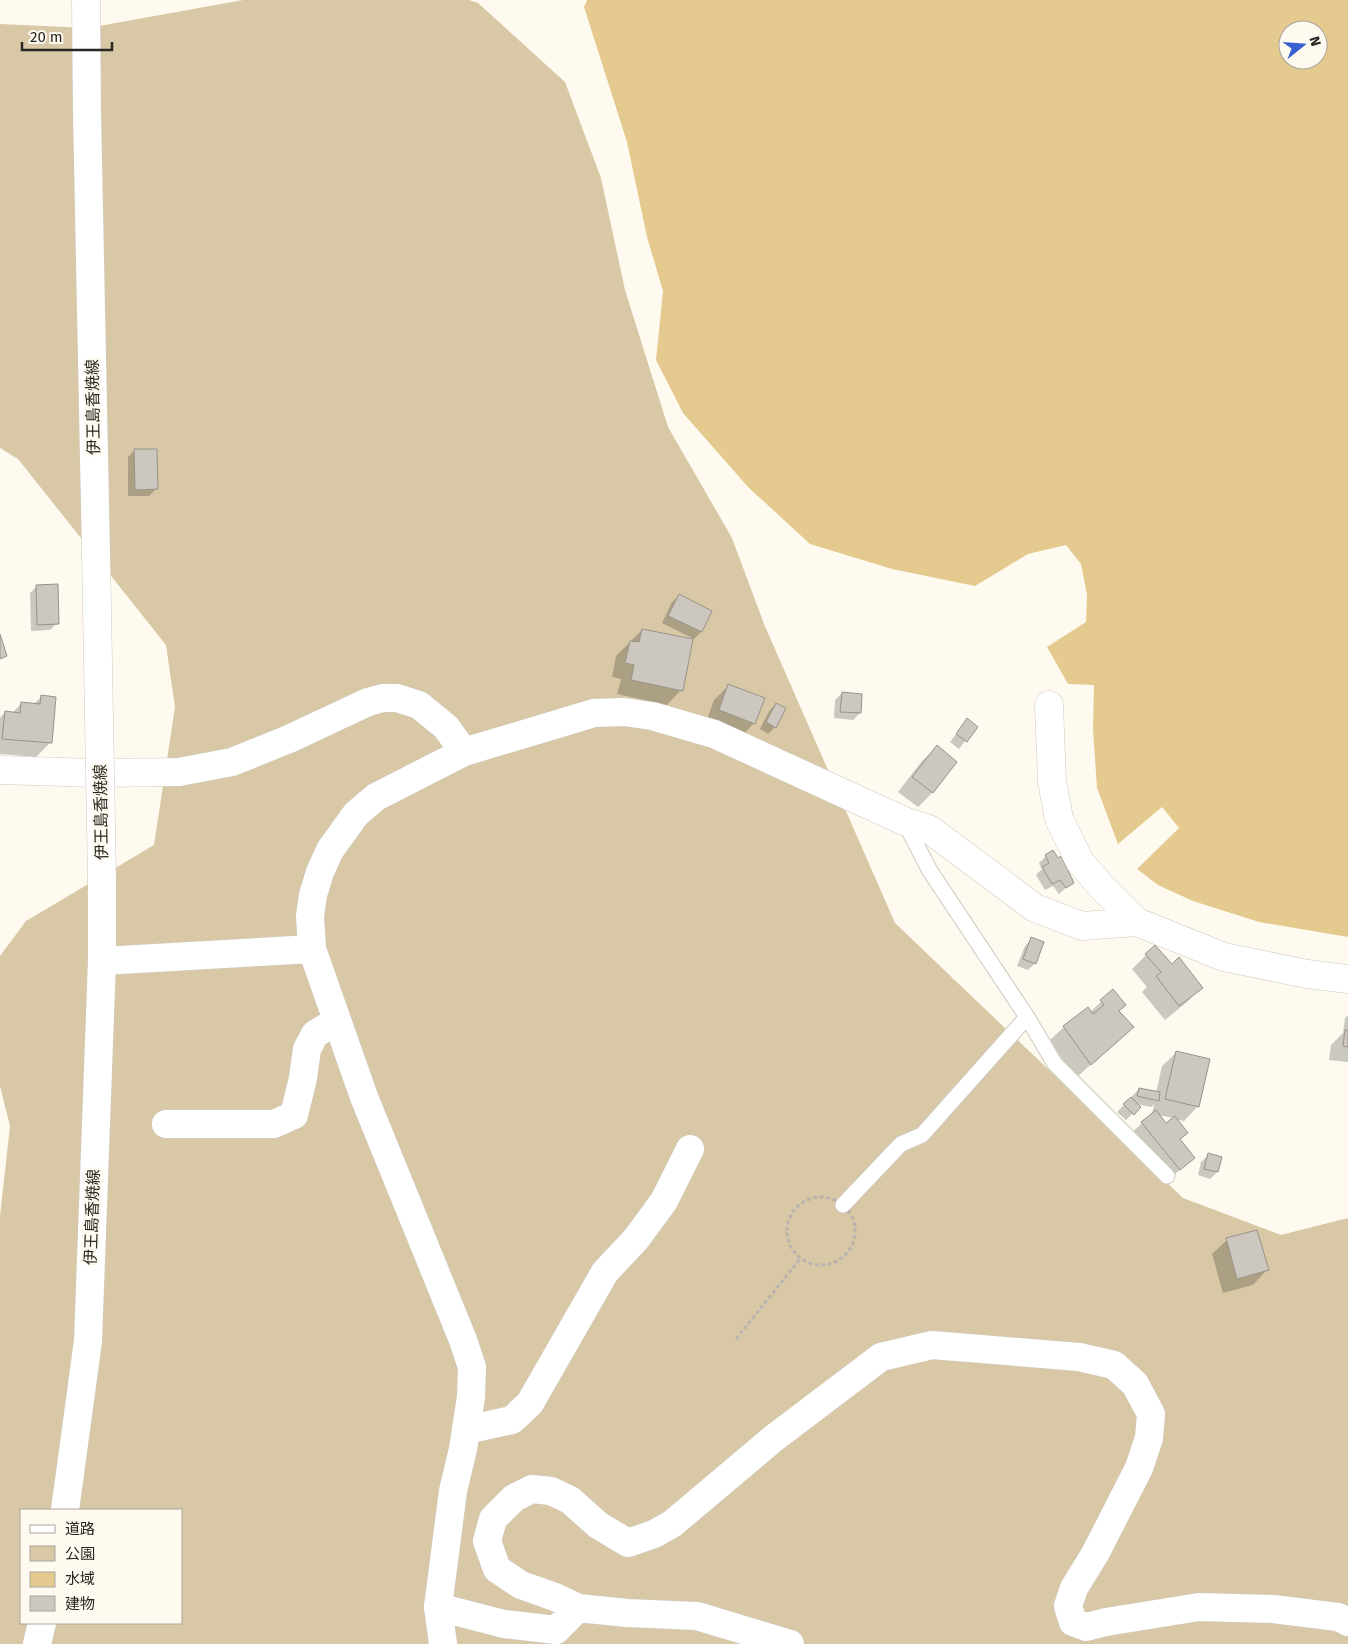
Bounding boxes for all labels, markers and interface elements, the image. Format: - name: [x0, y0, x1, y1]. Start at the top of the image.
- scale bar: [22, 20, 112, 52]
- north arrow: [1278, 20, 1328, 70]
- text: 20 m: [30, 28, 63, 46]
- text: N: [1305, 34, 1324, 48]
- street label: 伊王島香焼線: [83, 359, 103, 455]
- street label: 伊王島香焼線: [91, 764, 111, 860]
- street label: 伊王島香焼線: [81, 1169, 103, 1265]
- legend: [20, 1509, 182, 1624]
- text: 道路: [65, 1520, 95, 1538]
- text: 公園: [65, 1545, 95, 1563]
- text: 水域: [65, 1570, 95, 1588]
- text: 建物: [65, 1595, 95, 1613]

